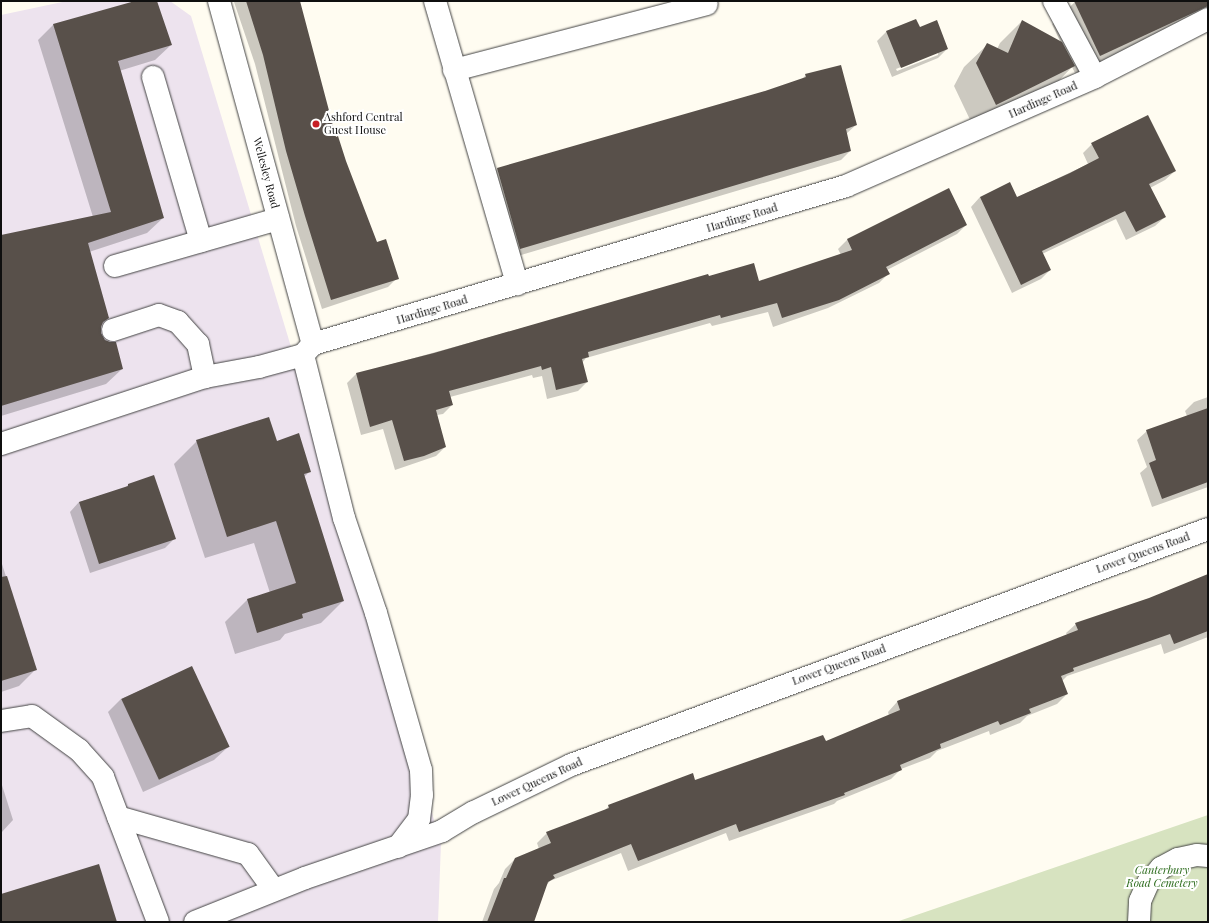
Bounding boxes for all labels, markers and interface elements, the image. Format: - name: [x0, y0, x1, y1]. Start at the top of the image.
- street label: Hardinge Road: [1007, 79, 1079, 121]
- place label: Ashford Central Guest House: [324, 111, 403, 137]
- marker: Ashford Central Guest House: [311, 119, 321, 129]
- street label: Wellesley Road: [250, 136, 282, 210]
- street label: Hardinge Road: [705, 201, 779, 235]
- street label: Hardinge Road: [395, 293, 469, 327]
- street label: Lower Queens Road: [1094, 530, 1192, 576]
- street label: Lower Queens Road: [790, 642, 888, 688]
- street label: Lower Queens Road: [489, 755, 585, 809]
- park label: Canterbury Road Cemetery: [1126, 864, 1198, 890]

